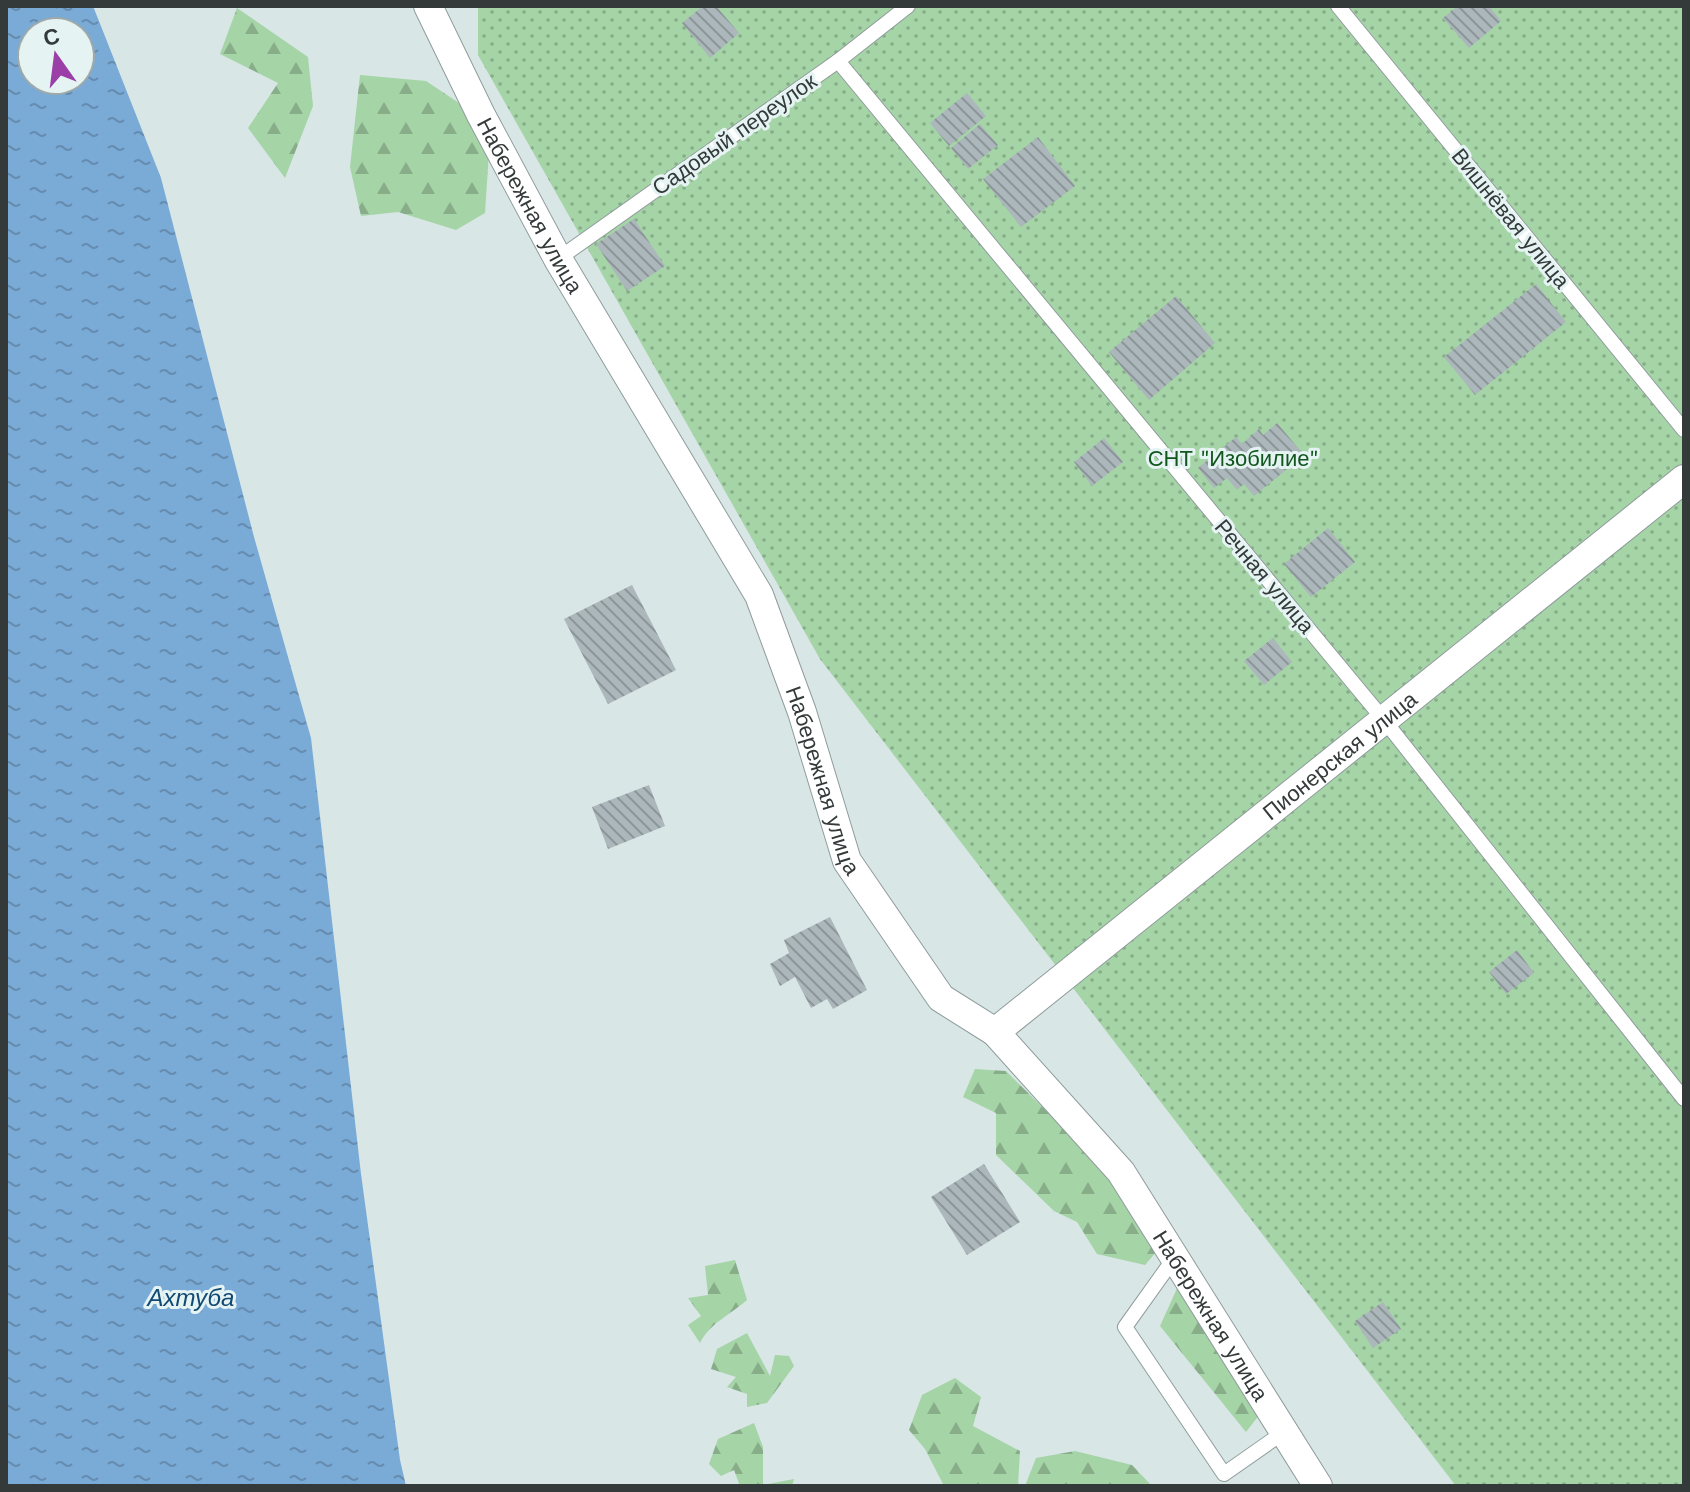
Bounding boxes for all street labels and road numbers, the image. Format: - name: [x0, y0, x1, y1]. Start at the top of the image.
- street label: Садовый переулок: [647, 68, 821, 200]
- street label: Набережная улица: [472, 114, 588, 299]
- street label: Вишнёвая улица: [1447, 143, 1575, 294]
- street label: Речная улица: [1210, 514, 1320, 639]
- street label: Набережная улица: [781, 683, 865, 880]
- street label: Пионерская улица: [1258, 686, 1423, 825]
- street label: Набережная улица: [1148, 1226, 1274, 1406]

